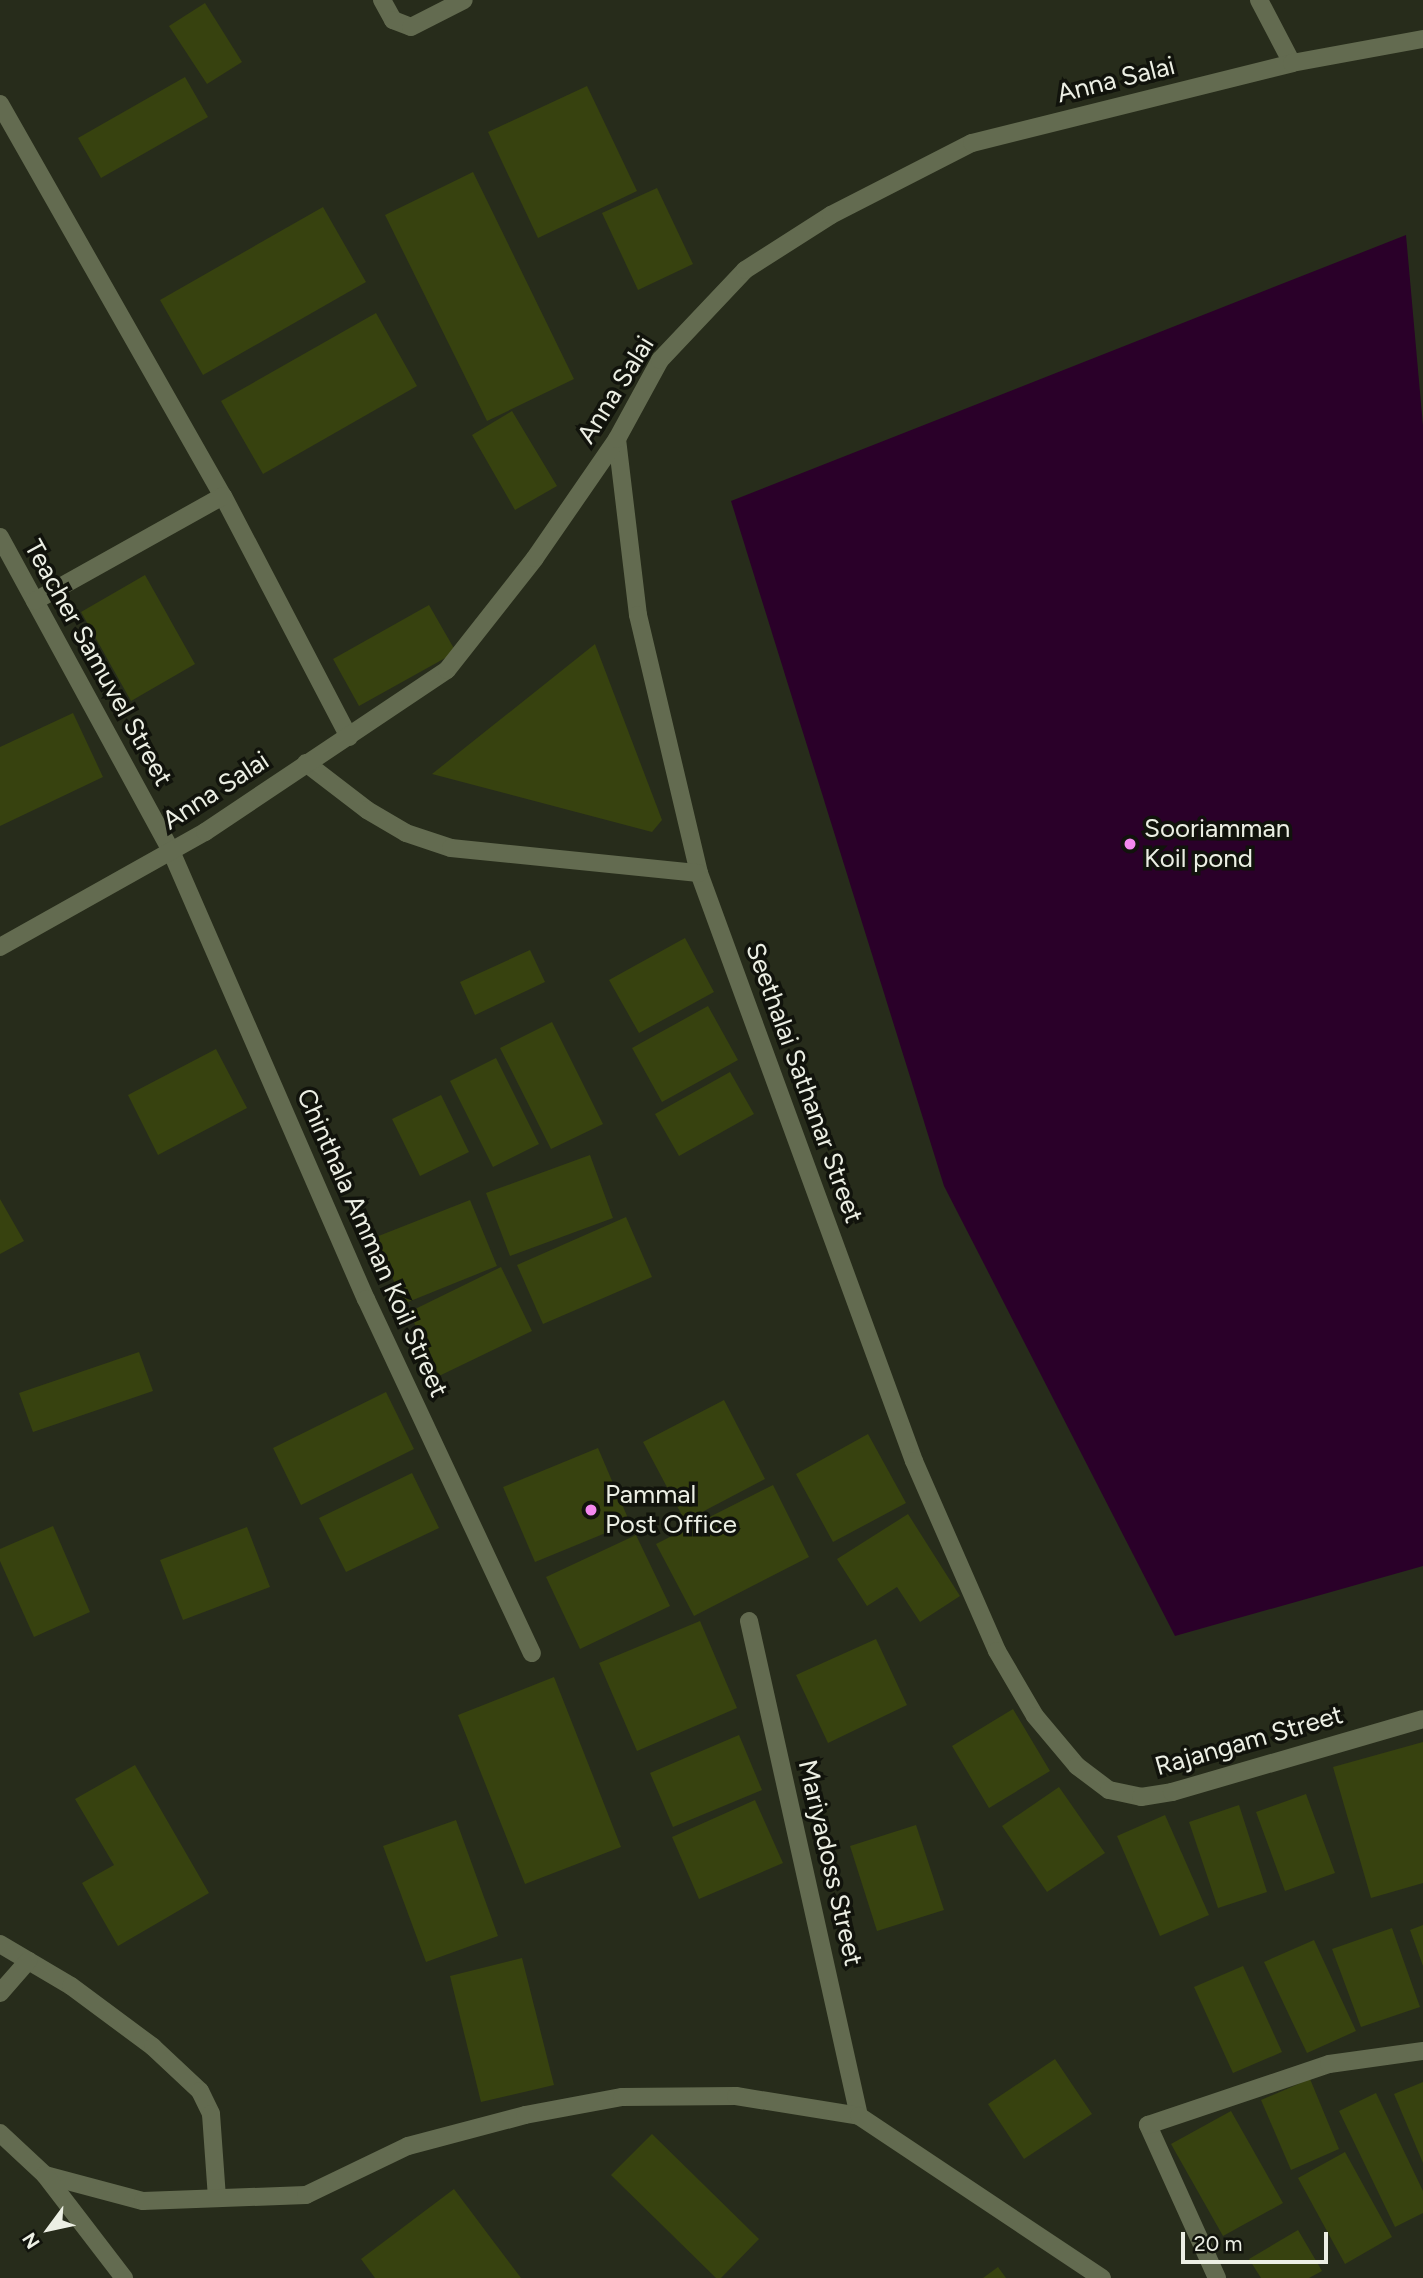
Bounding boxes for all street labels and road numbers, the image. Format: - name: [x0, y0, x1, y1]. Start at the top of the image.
- street label: Anna Salai: [1054, 50, 1178, 110]
- street label: Anna Salai: [571, 331, 661, 449]
- street label: Teacher Samuvel Street: [17, 535, 179, 791]
- street label: Anna Salai: [157, 745, 275, 837]
- street label: Seethalai Sathanar Street: [739, 939, 869, 1227]
- street label: Chinthala Amman Koil Street: [290, 1084, 454, 1402]
- street label: Rajangam Street: [1151, 1699, 1347, 1783]
- street label: Mariyadoss Street: [791, 1757, 869, 1969]

